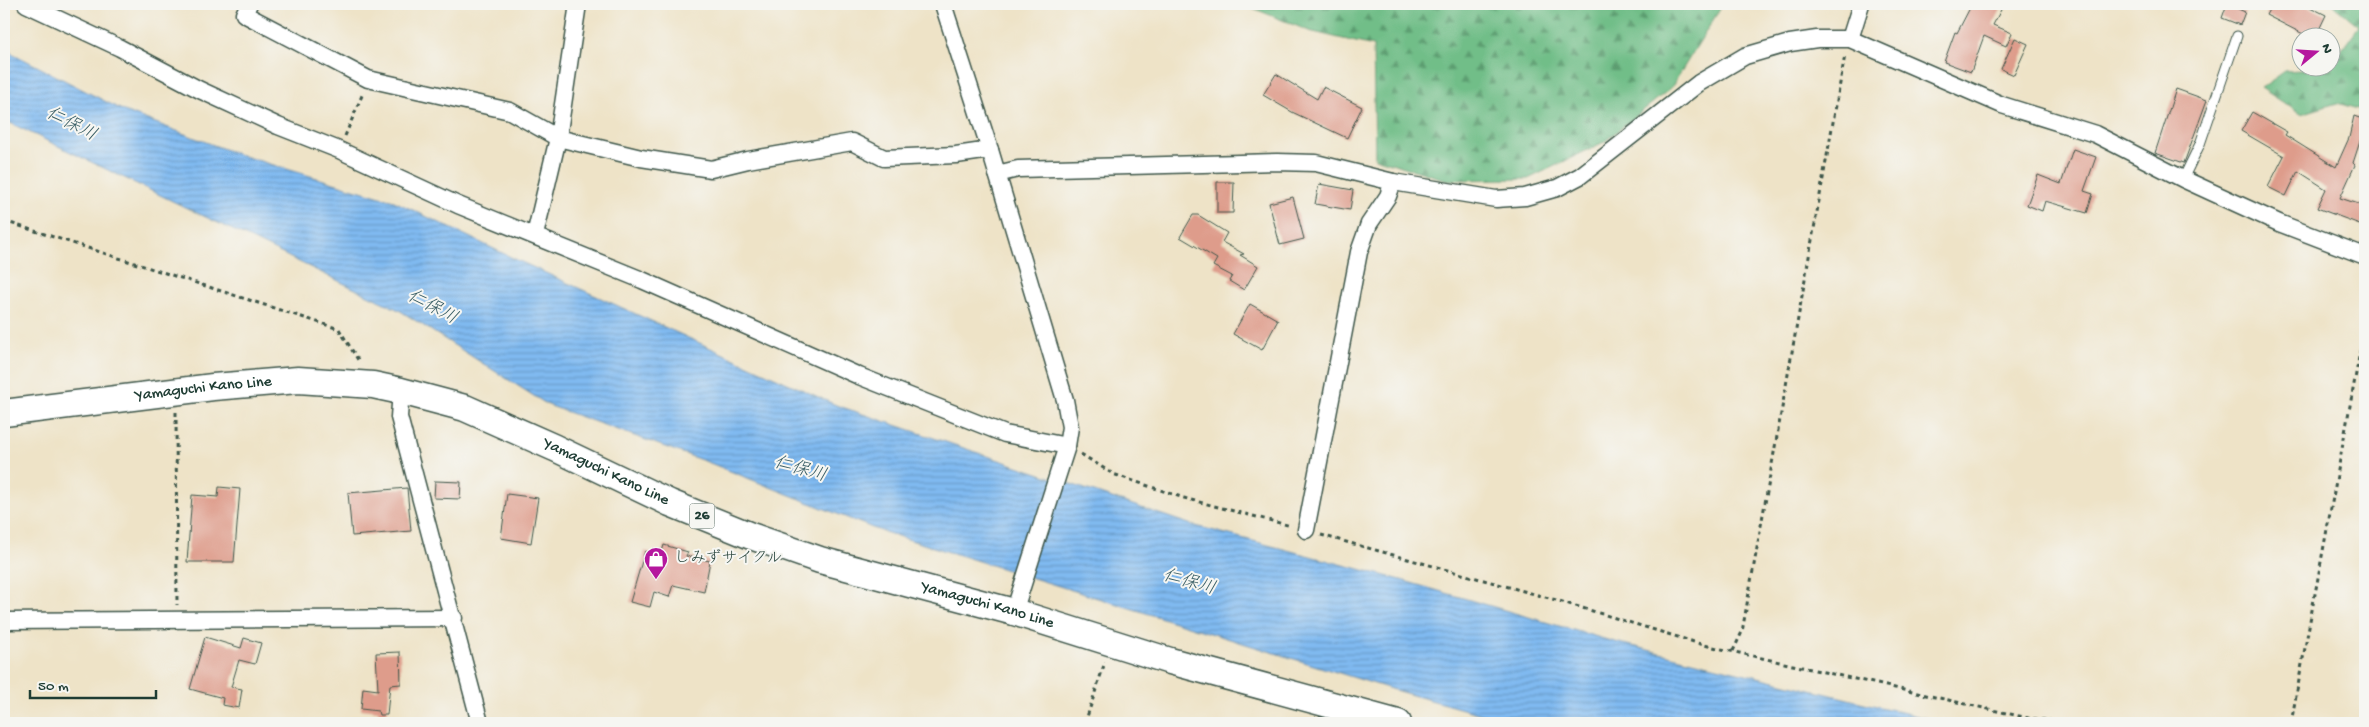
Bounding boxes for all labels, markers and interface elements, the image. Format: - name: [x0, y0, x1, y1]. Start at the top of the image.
- north arrow: [2292, 28, 2342, 78]
- text: N: [2316, 42, 2335, 56]
- water label: 仁保川: [42, 102, 100, 147]
- water label: 仁保川: [403, 285, 461, 330]
- street label: Yamaguchi Kano Line: [132, 373, 273, 406]
- street label: Yamaguchi Kano Line: [538, 434, 673, 511]
- water label: 仁保川: [771, 452, 829, 488]
- road number: 26: [690, 504, 714, 528]
- shop icon: しみずサイクル: [643, 546, 669, 580]
- place label: しみずサイクル: [674, 549, 783, 569]
- water label: 仁保川: [1160, 565, 1218, 601]
- street label: Yamaguchi Kano Line: [917, 578, 1057, 634]
- scale bar: [30, 667, 156, 699]
- text: 50 m: [38, 678, 69, 696]

